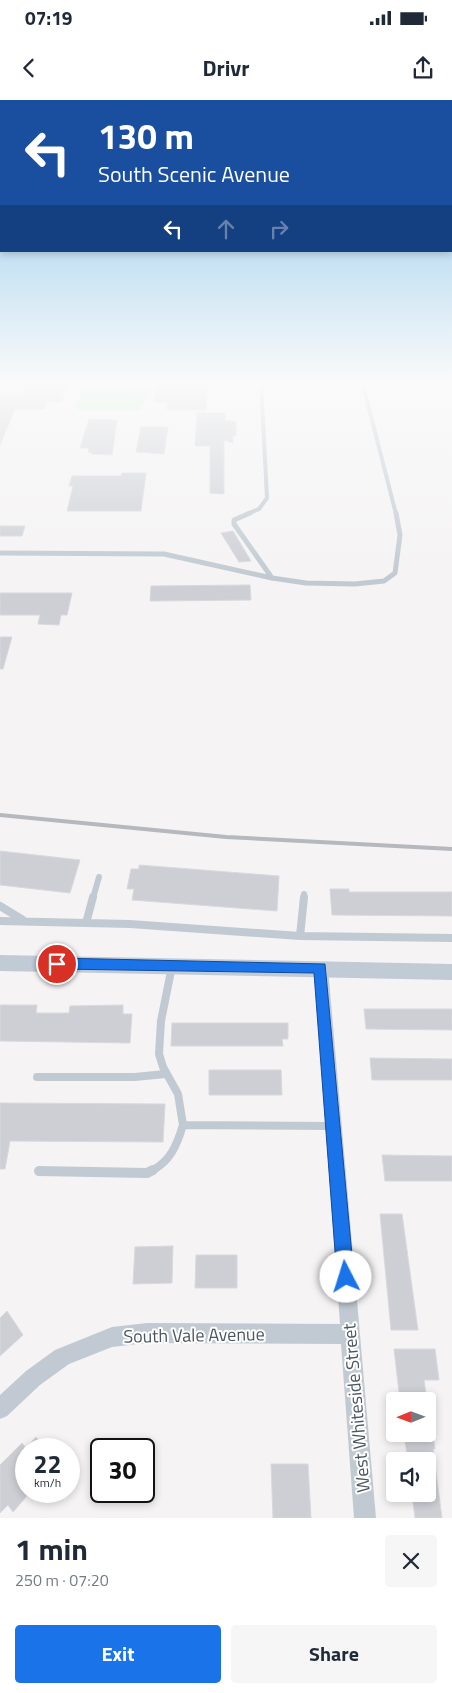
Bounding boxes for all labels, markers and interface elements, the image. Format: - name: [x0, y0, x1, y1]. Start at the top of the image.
- text: 07:19: [25, 3, 72, 32]
- text: Drivr: [202, 51, 250, 85]
- icon: back: [15, 54, 43, 82]
- icon: share: [409, 54, 437, 82]
- text: 130 m: [98, 109, 194, 163]
- icon: left: [15, 120, 80, 185]
- text: South Scenic Avenue: [98, 157, 290, 191]
- icon: left: [159, 215, 187, 243]
- icon: ahead: [212, 215, 240, 243]
- icon: right: [265, 215, 293, 243]
- pin: [36, 943, 78, 985]
- icon: arrive: [43, 950, 71, 978]
- position arrow: [319, 1250, 371, 1302]
- street label: South Vale Avenue: [123, 1320, 265, 1350]
- street label: West Whiteside Street: [335, 1322, 377, 1494]
- north arrow: [386, 1392, 436, 1442]
- map controls: [386, 1392, 436, 1502]
- speed limit sign: 30: [90, 1438, 155, 1503]
- text: 22: [33, 1445, 62, 1483]
- button: sound: [386, 1452, 436, 1502]
- text: km/h: [34, 1473, 61, 1492]
- text: 1 min: [15, 1526, 88, 1572]
- button: close: [385, 1535, 437, 1587]
- text: 250 m · 07:20: [15, 1568, 109, 1592]
- button: Exit: [15, 1625, 221, 1683]
- button: Share: [231, 1625, 437, 1683]

